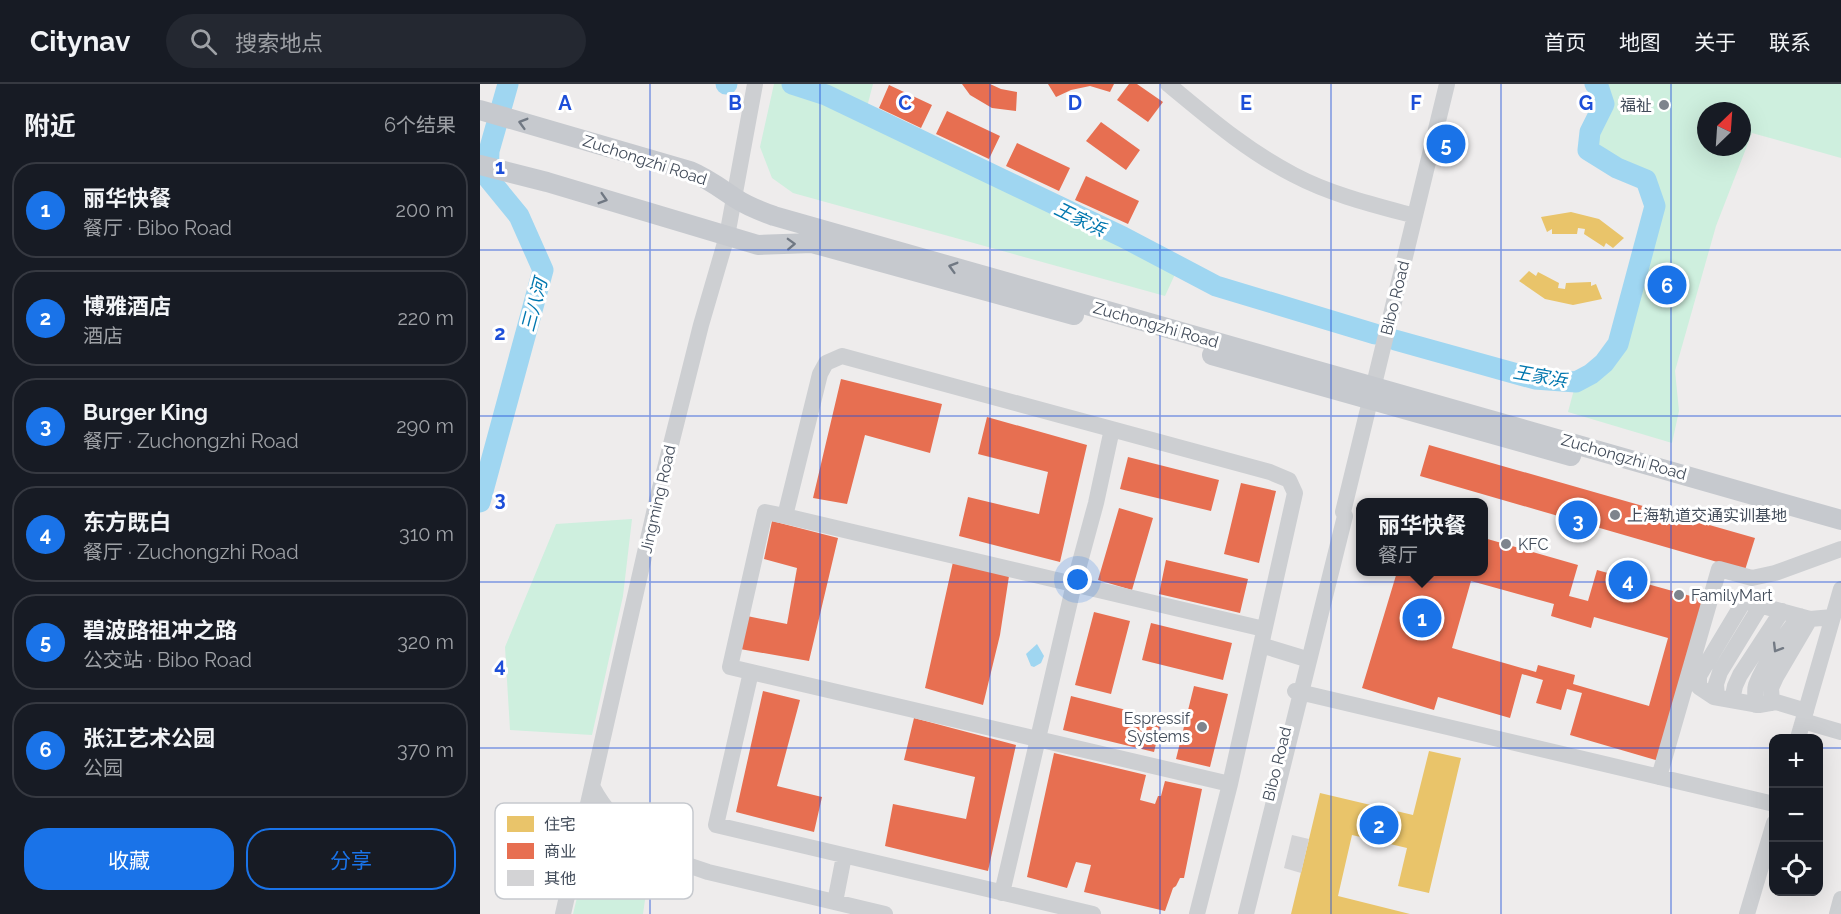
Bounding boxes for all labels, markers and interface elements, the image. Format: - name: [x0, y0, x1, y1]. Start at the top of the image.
- search box: [166, 14, 586, 68]
- text: Citynav: [30, 25, 130, 58]
- icon: search: [187, 25, 220, 58]
- text: 搜索地点: [235, 30, 323, 56]
- text: 首页: [1544, 30, 1586, 55]
- text: 地图: [1619, 30, 1661, 55]
- text: 关于: [1694, 30, 1736, 55]
- text: 联系: [1769, 30, 1811, 55]
- text: A: [558, 91, 572, 115]
- text: B: [728, 91, 742, 115]
- text: C: [898, 91, 912, 115]
- text: D: [1068, 91, 1082, 115]
- text: E: [1240, 91, 1252, 115]
- text: F: [1410, 91, 1422, 115]
- text: G: [1579, 91, 1593, 115]
- place label: 福祉: [1620, 96, 1652, 115]
- marker: 福祉: [1657, 98, 1671, 112]
- north arrow: [1697, 102, 1751, 156]
- text: 附近: [24, 111, 76, 141]
- text: 6个结果: [384, 113, 456, 137]
- one-way arrow: [518, 118, 529, 130]
- pin: 5: [1426, 122, 1466, 166]
- street label: Zuchongzhi Road: [581, 131, 709, 189]
- text: 1: [495, 155, 505, 179]
- text: 丽华快餐: [83, 185, 171, 211]
- one-way arrow: [597, 192, 608, 204]
- text: 1: [41, 198, 50, 222]
- text: 200 m: [396, 198, 454, 222]
- water label: 王家浜: [1051, 198, 1111, 241]
- text: 餐厅 · Bibo Road: [83, 216, 232, 240]
- one-way arrow: [786, 238, 795, 251]
- street label: Bibo Road: [1377, 259, 1413, 337]
- one-way arrow: [948, 262, 959, 274]
- pin: 6: [1648, 262, 1686, 308]
- water label: 三八河: [517, 273, 552, 334]
- text: 博雅酒店: [83, 293, 171, 319]
- street label: Zuchongzhi Road: [1091, 298, 1221, 352]
- text: 2: [40, 306, 51, 330]
- text: 220 m: [397, 306, 454, 330]
- text: 2: [494, 321, 506, 345]
- text: 酒店: [83, 324, 123, 348]
- water label: 王家浜: [1512, 361, 1570, 391]
- text: Burger King: [83, 399, 208, 425]
- text: 3: [40, 414, 51, 438]
- text: 290 m: [396, 414, 454, 438]
- text: 餐厅 · Zuchongzhi Road: [83, 429, 299, 453]
- street label: Zuchongzhi Road: [1559, 430, 1689, 484]
- street label: Jingming Road: [636, 443, 680, 555]
- text: 3: [494, 487, 506, 511]
- popup: [1356, 498, 1488, 576]
- pin: 3: [1558, 498, 1598, 542]
- place label: 上海轨道交通实训基地: [1627, 506, 1787, 525]
- marker: 上海轨道交通实训基地: [1608, 508, 1622, 522]
- text: 东方既白: [83, 509, 171, 535]
- text: 丽华快餐: [1378, 512, 1466, 538]
- text: 4: [40, 522, 51, 546]
- text: 310 m: [399, 522, 454, 546]
- place label: KFC: [1518, 535, 1548, 554]
- marker: KFC: [1499, 537, 1513, 551]
- text: 餐厅 · Zuchongzhi Road: [83, 540, 299, 564]
- text: 餐厅: [1378, 543, 1418, 567]
- pin: 4: [1608, 558, 1648, 602]
- your location: [1063, 565, 1092, 594]
- place label: FamilyMart: [1691, 586, 1773, 605]
- marker: FamilyMart: [1672, 588, 1686, 602]
- pin: 1: [1402, 596, 1442, 640]
- text: 碧波路祖冲之路: [83, 617, 237, 643]
- text: 5: [40, 630, 51, 654]
- text: 320 m: [397, 630, 454, 654]
- one-way arrow: [1773, 642, 1785, 652]
- text: 公交站 · Bibo Road: [83, 648, 252, 672]
- text: 4: [494, 653, 506, 677]
- place label: Espressif Systems: [1124, 709, 1191, 746]
- marker: Espressif Systems: [1195, 720, 1209, 734]
- text: 张江艺术公园: [83, 725, 215, 751]
- street label: Bibo Road: [1259, 725, 1295, 803]
- map controls: [1769, 734, 1823, 896]
- button: +: [1769, 734, 1823, 788]
- text: 6: [39, 738, 52, 762]
- text: 370 m: [397, 738, 454, 762]
- text: 公园: [83, 756, 123, 780]
- button: −: [1769, 788, 1823, 842]
- pin: 2: [1360, 802, 1398, 848]
- legend: [495, 803, 693, 899]
- text: 住宅: [544, 815, 576, 834]
- button: 收藏: [24, 828, 234, 890]
- button: 分享: [246, 828, 456, 890]
- text: 商业: [544, 842, 576, 861]
- button: locate: [1769, 842, 1823, 896]
- text: 其他: [544, 869, 576, 888]

